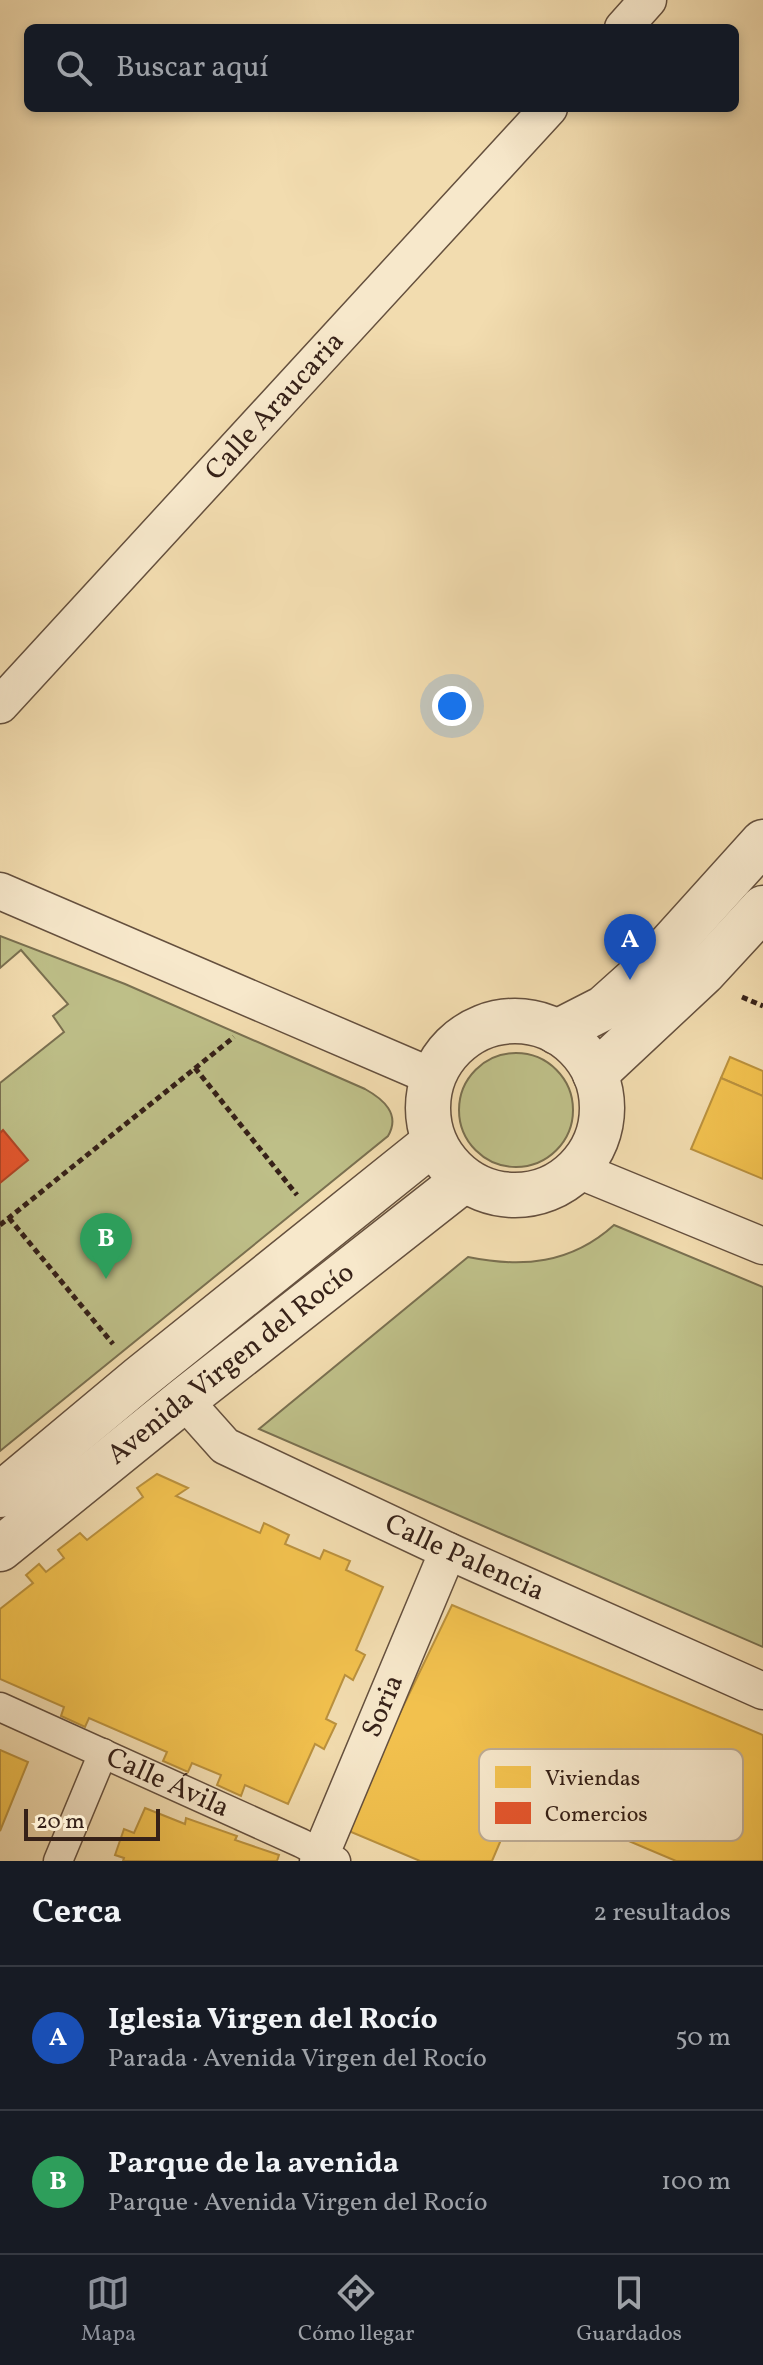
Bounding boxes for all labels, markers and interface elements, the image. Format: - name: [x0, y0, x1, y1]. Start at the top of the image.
- search box: [24, 24, 739, 112]
- icon: search: [52, 46, 96, 90]
- text: Buscar aquí: [116, 47, 269, 89]
- street label: Calle Araucaria: [196, 323, 353, 489]
- your location: [432, 686, 472, 726]
- pin: A: [604, 914, 656, 980]
- pin: B: [80, 1213, 132, 1279]
- street label: Avenida Virgen del Rocío: [99, 1254, 363, 1474]
- street label: Calle Palencia: [378, 1504, 551, 1611]
- street label: Soria: [353, 1669, 413, 1743]
- street label: Calle Ávila: [100, 1738, 236, 1828]
- legend: [479, 1749, 743, 1841]
- text: Viviendas: [545, 1764, 640, 1795]
- text: Comercios: [545, 1800, 648, 1831]
- scale bar: [24, 1805, 160, 1841]
- text: 20 m: [36, 1807, 85, 1838]
- text: Cerca: [32, 1890, 122, 1937]
- text: 2 resultados: [593, 1895, 731, 1931]
- text: Iglesia Virgen del Rocío: [108, 1999, 438, 2041]
- text: A: [49, 2020, 67, 2056]
- text: 50 m: [675, 2020, 731, 2056]
- text: Parada · Avenida Virgen del Rocío: [108, 2041, 487, 2077]
- text: Parque de la avenida: [108, 2143, 399, 2185]
- text: B: [49, 2164, 67, 2200]
- text: 100 m: [661, 2164, 731, 2200]
- text: Parque · Avenida Virgen del Rocío: [108, 2185, 487, 2221]
- tab: Mapa: [81, 2271, 136, 2350]
- tab: Cómo llegar: [298, 2271, 415, 2350]
- tab: Guardados: [576, 2271, 682, 2350]

